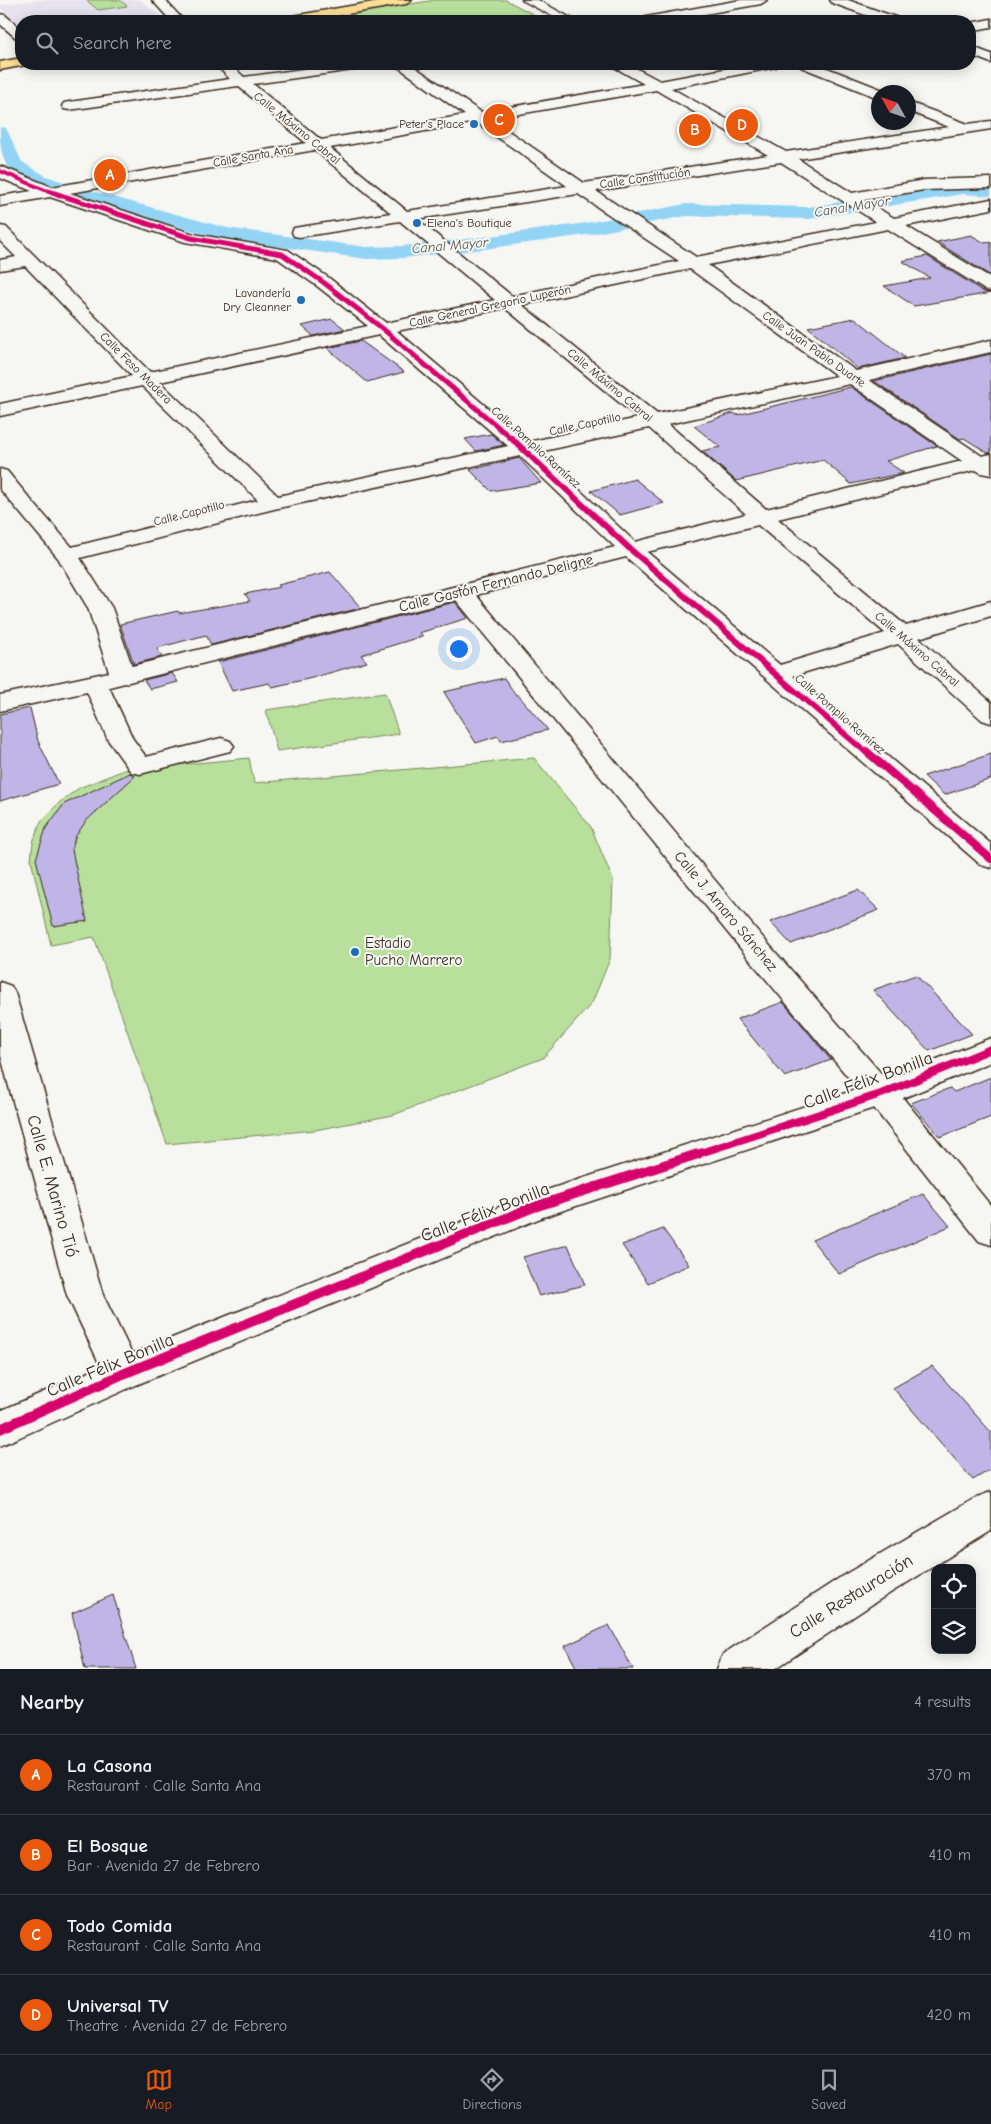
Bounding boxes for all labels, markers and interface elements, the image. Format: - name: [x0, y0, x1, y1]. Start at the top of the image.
- search box: [15, 15, 976, 70]
- icon: search: [33, 29, 61, 57]
- text: Search here: [73, 32, 172, 54]
- north arrow: [871, 85, 916, 130]
- street label: Calle Máximo Cabral: [251, 89, 343, 167]
- pin: C: [483, 101, 515, 139]
- pin: D: [726, 106, 758, 144]
- pin: B: [679, 111, 711, 149]
- place label: Peter's Place: [399, 117, 464, 131]
- marker: Peter's Place: [468, 118, 480, 130]
- street label: Calle Santa Ana: [212, 142, 294, 170]
- pin: A: [94, 156, 126, 194]
- street label: Calle Constitución: [599, 165, 691, 191]
- water label: Canal Mayor: [813, 192, 893, 221]
- place label: Elena's Boutique: [427, 216, 511, 230]
- marker: Elena's Boutique: [411, 217, 423, 229]
- water label: Canal Mayor: [411, 234, 490, 257]
- street label: Calle General Gregorio Luperón: [408, 282, 572, 330]
- place label: Lavandería Dry Cleanner: [223, 286, 291, 314]
- marker: Lavandería Dry Cleanner: [295, 294, 307, 306]
- street label: Calle Juan Pablo Duarte: [760, 308, 868, 390]
- street label: Calle Feso Madera: [97, 329, 175, 407]
- street label: Calle Máximo Cabral: [564, 345, 656, 425]
- street label: Calle Pomplio Ramírez: [489, 403, 584, 491]
- street label: Calle Capotillo: [548, 410, 622, 438]
- street label: Calle Capotillo: [152, 497, 226, 529]
- street label: Calle Gastón Fernando Deligne: [397, 550, 596, 616]
- street label: Calle Máximo Cabral: [872, 609, 962, 689]
- your location: [446, 636, 472, 662]
- street label: Calle Pomplio Ramírez: [792, 671, 889, 758]
- street label: Calle J. Amaro Sánchez: [670, 847, 782, 975]
- place label: Estadio Pucho Marrero: [365, 934, 462, 969]
- marker: Estadio Pucho Marrero: [349, 946, 361, 958]
- street label: Calle Félix Bonilla: [801, 1047, 936, 1114]
- street label: Calle E. Marino Tió: [22, 1113, 83, 1260]
- street label: Calle Félix Bonilla: [418, 1178, 552, 1247]
- street label: Calle Félix Bonilla: [43, 1329, 177, 1402]
- street label: Calle Restauración: [786, 1550, 917, 1643]
- map controls: [931, 1564, 976, 1654]
- button: locate: [931, 1564, 976, 1609]
- button: layers: [931, 1609, 976, 1654]
- text: Nearby: [20, 1690, 84, 1714]
- text: 4 results: [914, 1693, 971, 1711]
- text: La Casona: [67, 1755, 152, 1777]
- text: A: [32, 1766, 40, 1784]
- text: 370 m: [927, 1766, 971, 1784]
- text: Restaurant · Calle Santa Ana: [67, 1777, 261, 1795]
- text: El Bosque: [67, 1835, 148, 1857]
- text: B: [31, 1846, 41, 1864]
- text: 410 m: [929, 1846, 971, 1864]
- text: Bar · Avenida 27 de Febrero: [67, 1857, 260, 1875]
- text: Todo Comida: [67, 1915, 172, 1937]
- text: C: [31, 1926, 41, 1944]
- text: 410 m: [929, 1926, 971, 1944]
- text: Restaurant · Calle Santa Ana: [67, 1937, 261, 1955]
- text: Universal TV: [67, 1995, 169, 2017]
- text: D: [31, 2006, 41, 2024]
- text: 420 m: [927, 2006, 971, 2024]
- text: Theatre · Avenida 27 de Febrero: [67, 2017, 287, 2035]
- tab: Map: [145, 2066, 173, 2113]
- tab: Directions: [462, 2066, 522, 2113]
- tab: Saved: [811, 2066, 846, 2113]

